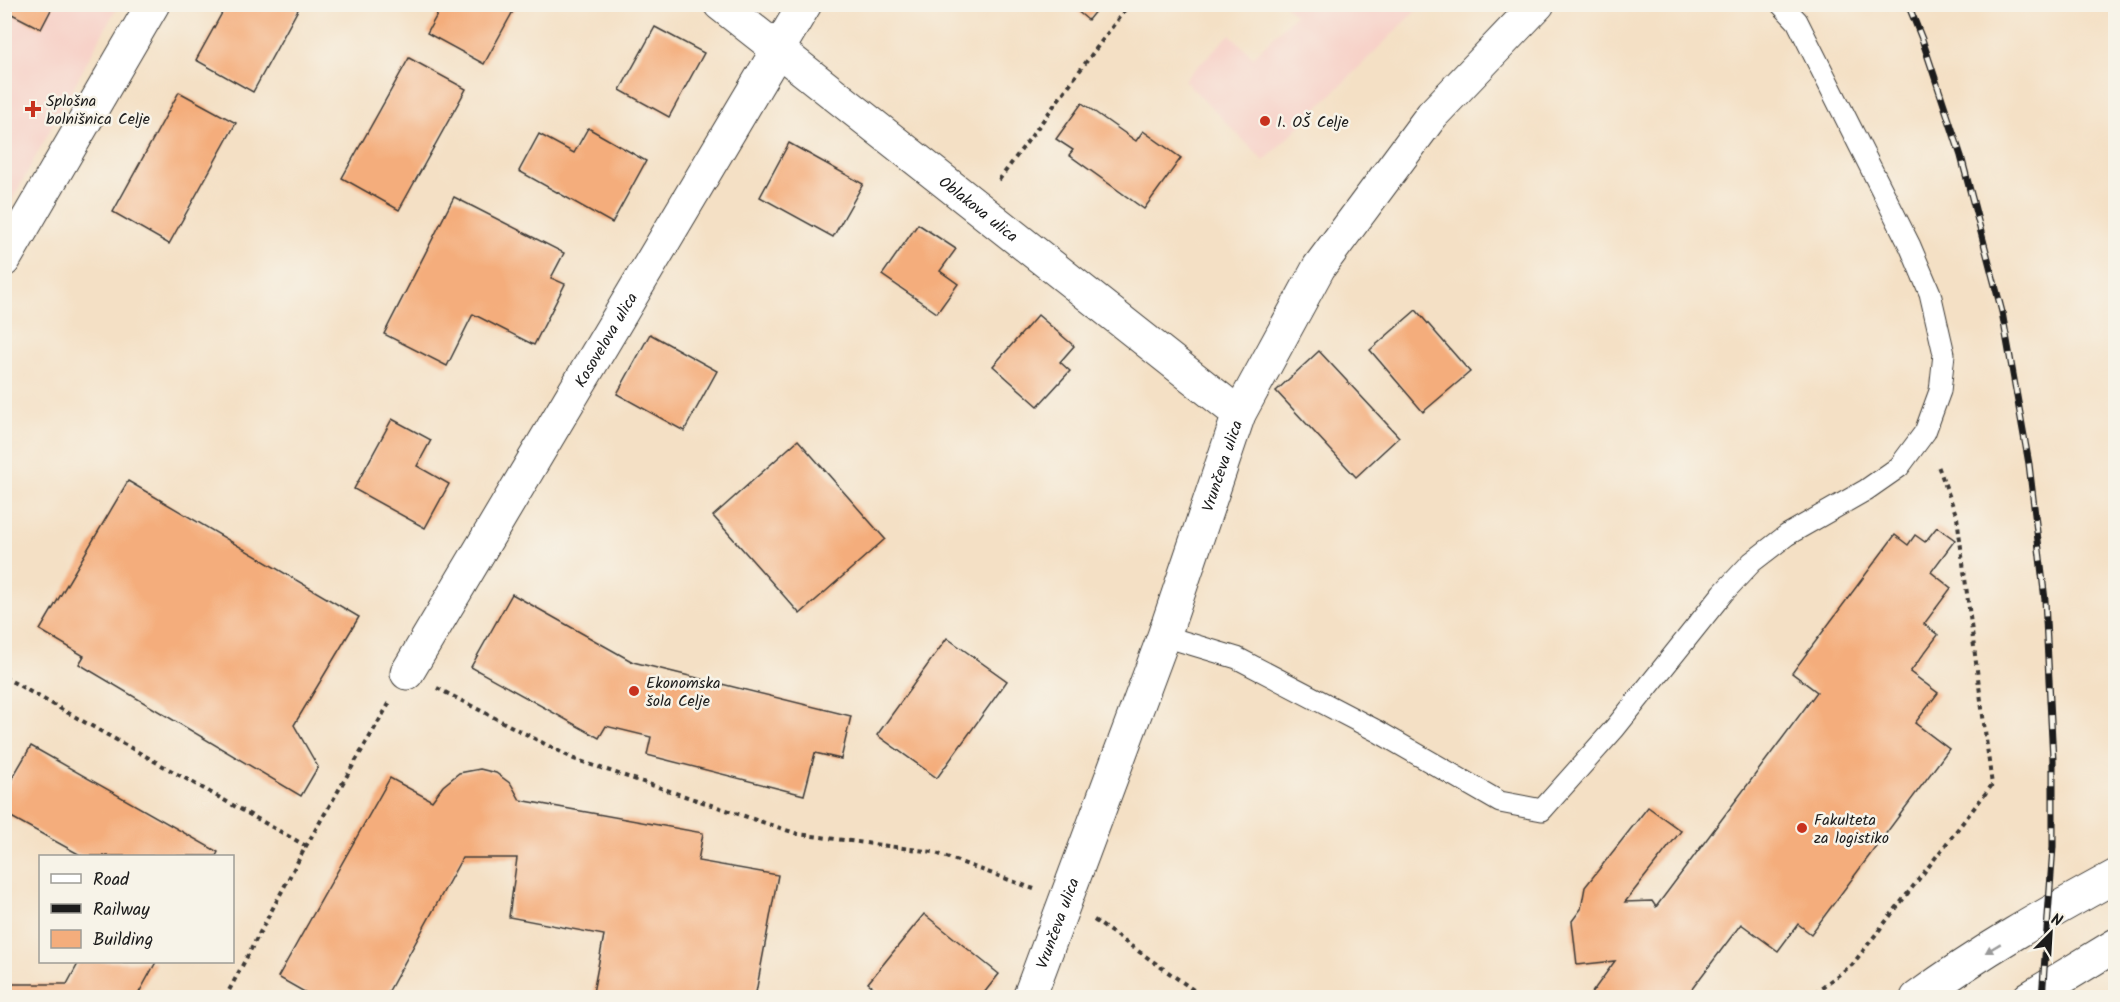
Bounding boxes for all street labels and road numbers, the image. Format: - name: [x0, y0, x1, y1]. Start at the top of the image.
- street label: Oblakova ulica: [933, 170, 1023, 249]
- street label: Kosovelova ulica: [569, 288, 645, 393]
- street label: Vrunčeva ulica: [1196, 417, 1250, 515]
- street label: Vrunčeva ulica: [1030, 875, 1087, 973]

